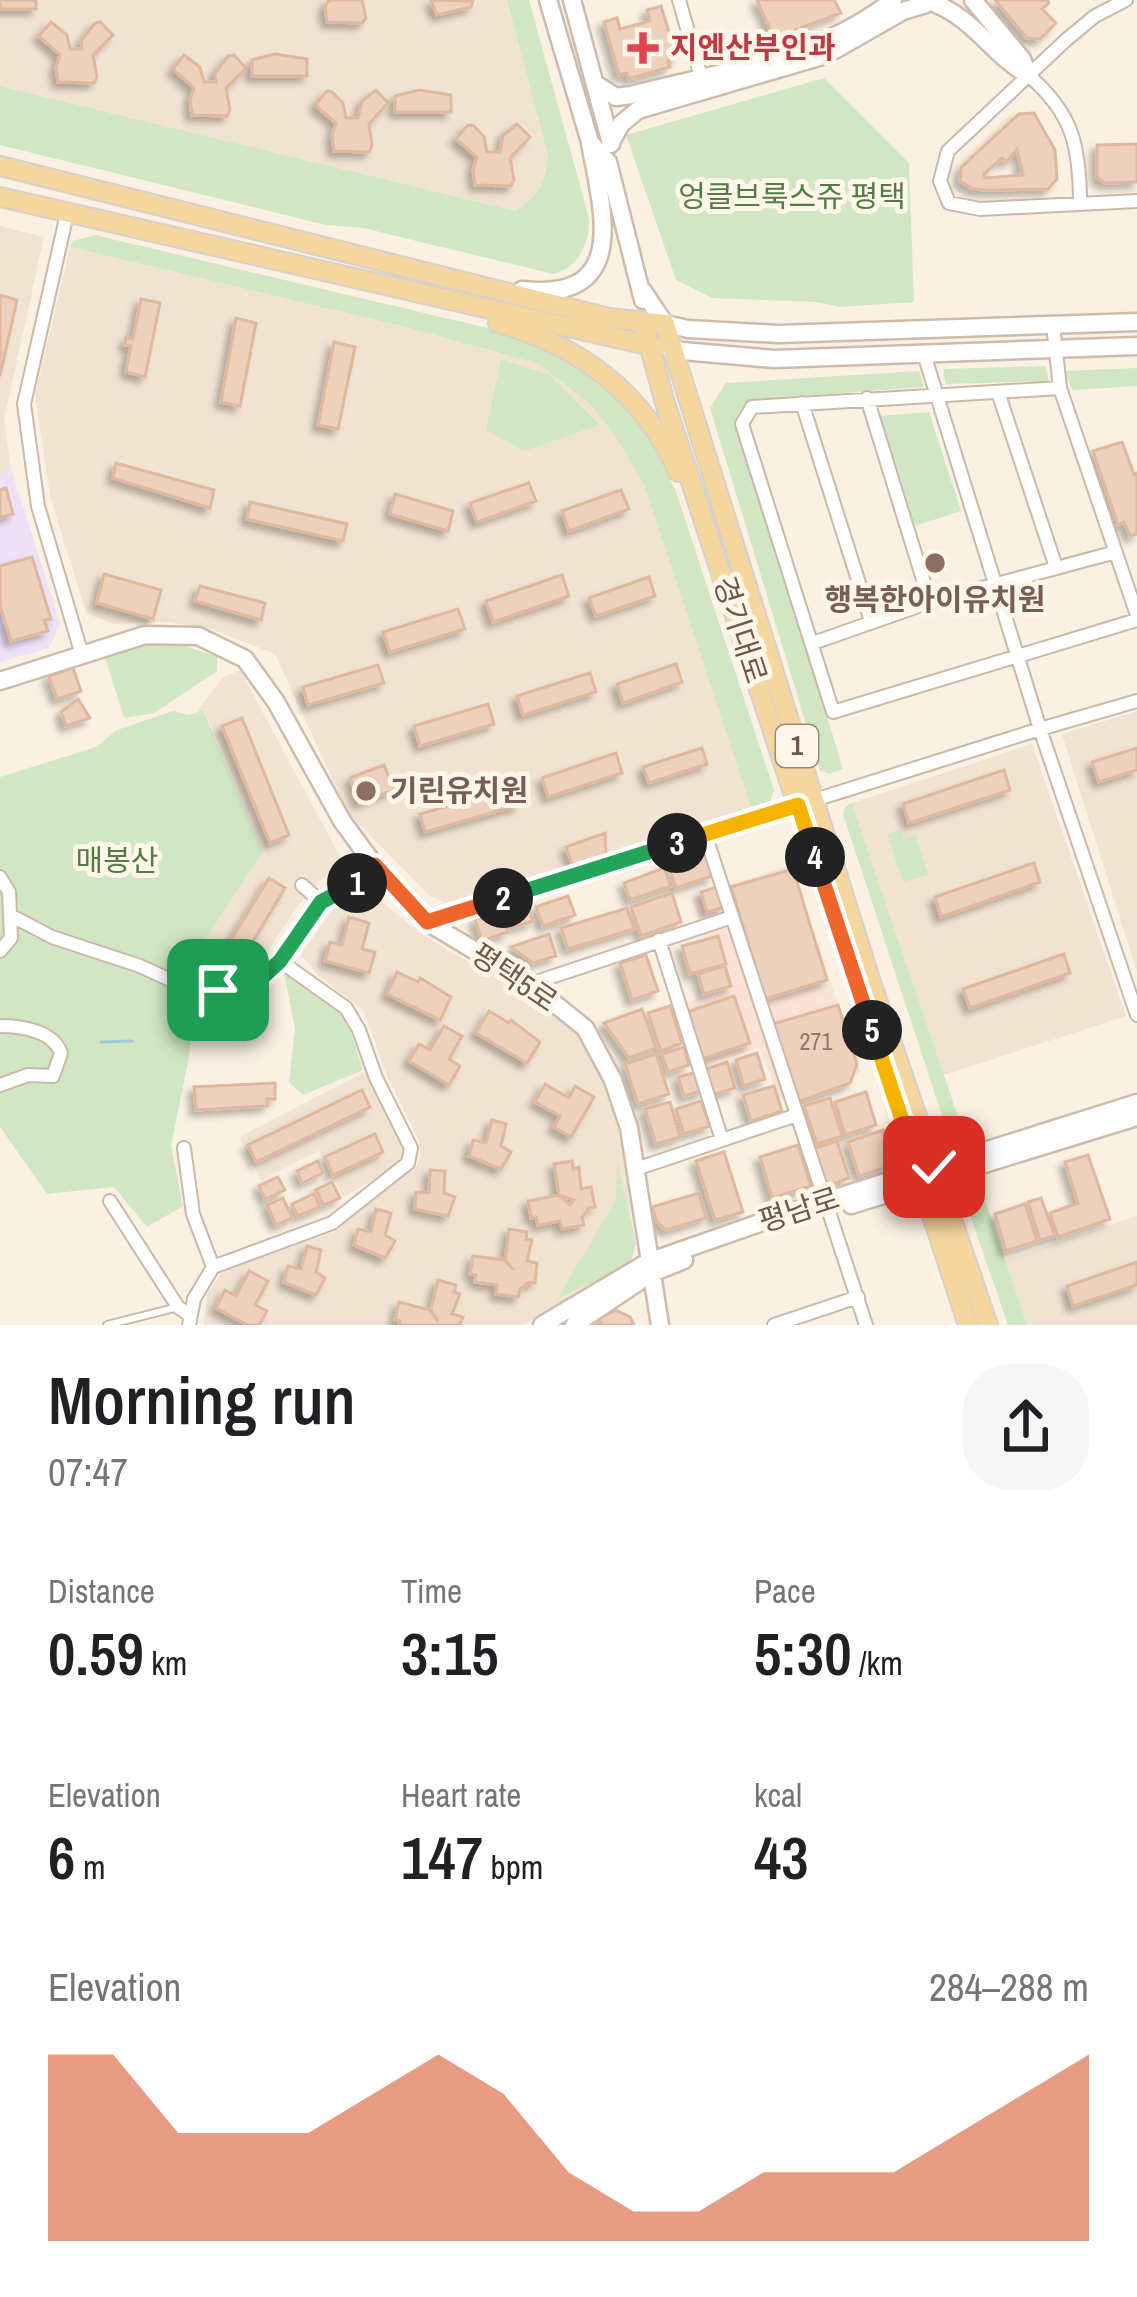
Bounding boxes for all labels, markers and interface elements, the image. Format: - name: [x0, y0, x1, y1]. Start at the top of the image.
- place label: 지엔산부인과: [670, 27, 836, 67]
- marker: 지엔산부인과: [627, 32, 659, 64]
- park label: 엉클브룩스쥬 평택: [678, 176, 906, 216]
- marker: 행복한아이유치원: [922, 550, 948, 576]
- street label: 경기대로: [705, 571, 777, 688]
- place label: 행복한아이유치원: [825, 579, 1045, 619]
- road number: 1: [776, 725, 818, 767]
- place label: 기린유치원: [390, 770, 528, 810]
- marker: 기린유치원: [353, 778, 379, 804]
- pin: 3: [647, 813, 707, 873]
- text: 3: [669, 821, 685, 865]
- pin: 4: [785, 827, 845, 887]
- text: 4: [807, 835, 823, 879]
- park label: 매봉산: [76, 840, 158, 880]
- pin: 1: [327, 853, 387, 913]
- text: 1: [349, 861, 365, 905]
- pin: 2: [473, 868, 533, 928]
- text: 2: [495, 876, 511, 920]
- street label: 평택5로: [463, 934, 566, 1021]
- pin: [167, 939, 269, 1041]
- icon: arrive: [185, 957, 251, 1023]
- pin: 5: [842, 1000, 902, 1060]
- text: 5: [864, 1008, 880, 1052]
- house number: 271: [800, 1025, 832, 1057]
- pin: [883, 1116, 985, 1218]
- icon: check: [901, 1134, 967, 1200]
- street label: 평남로: [753, 1177, 844, 1241]
- text: Morning run: [48, 1356, 356, 1445]
- button: share: [963, 1364, 1089, 1490]
- text: 07:47: [48, 1446, 128, 1498]
- text: Distance: [48, 1569, 155, 1613]
- text: Time: [401, 1569, 462, 1613]
- text: Pace: [754, 1569, 816, 1613]
- text: 0.59: [48, 1613, 144, 1694]
- text: 3:15: [401, 1613, 499, 1694]
- text: 5:30: [754, 1613, 852, 1694]
- text: km: [144, 1641, 187, 1685]
- text: /km: [852, 1641, 903, 1685]
- text: Elevation: [48, 1773, 161, 1817]
- text: Heart rate: [401, 1773, 521, 1817]
- text: kcal: [754, 1773, 802, 1817]
- text: 6: [48, 1817, 75, 1898]
- text: 147: [401, 1817, 483, 1898]
- text: 43: [754, 1817, 809, 1898]
- text: m: [75, 1845, 105, 1889]
- text: bpm: [483, 1845, 543, 1889]
- text: Elevation: [48, 1961, 181, 2013]
- text: 284–288 m: [929, 1961, 1089, 2013]

